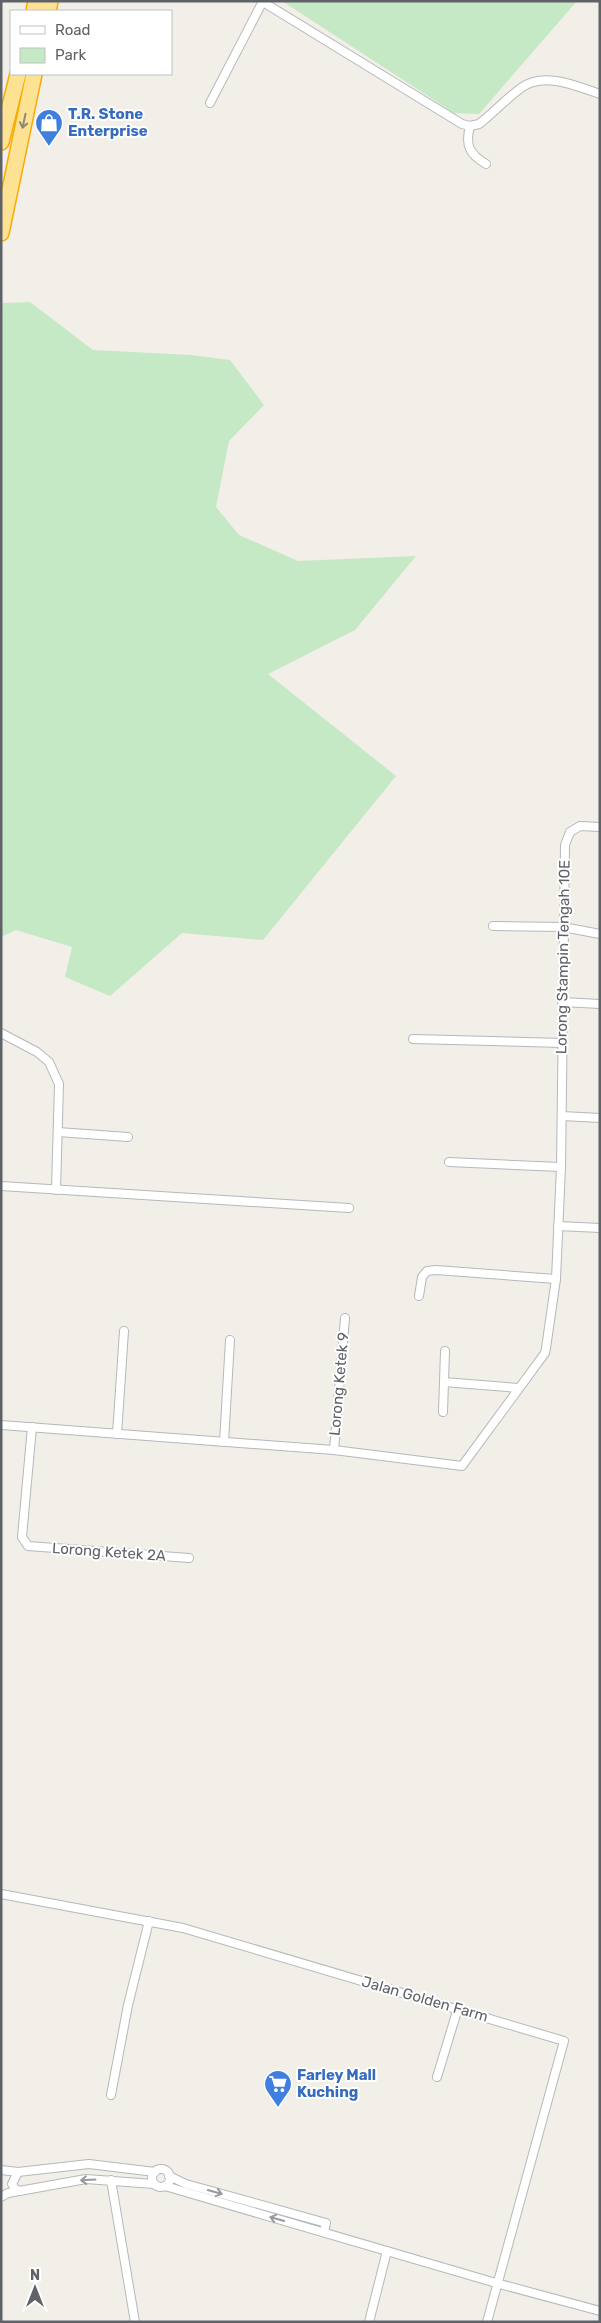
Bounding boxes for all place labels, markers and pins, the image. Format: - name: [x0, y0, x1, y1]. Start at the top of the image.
- place label: T.R. Stone Enterprise: [68, 105, 148, 140]
- shop icon: T.R. Stone Enterprise: [34, 108, 64, 147]
- place label: Farley Mall Kuching: [297, 2066, 376, 2101]
- supermarket icon: Farley Mall Kuching: [263, 2069, 293, 2108]

